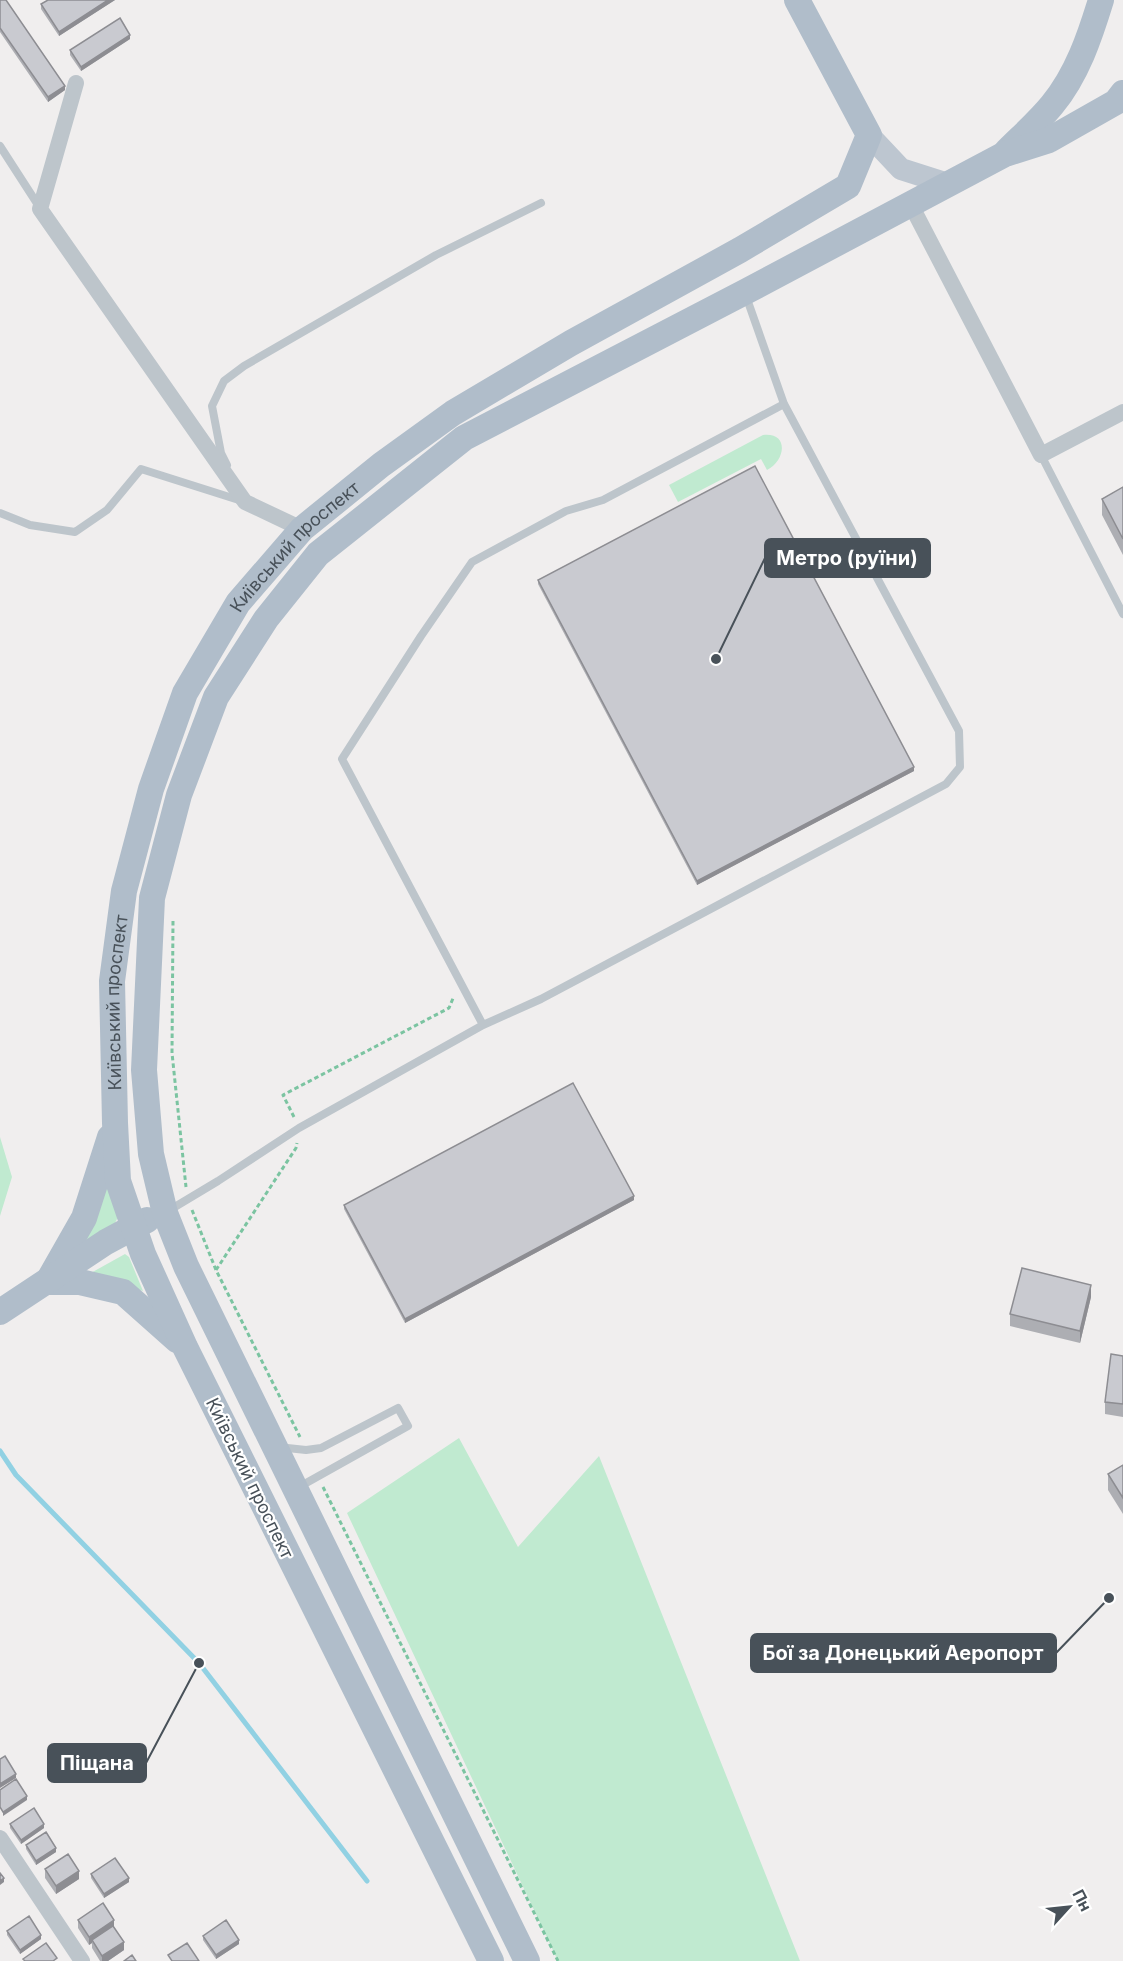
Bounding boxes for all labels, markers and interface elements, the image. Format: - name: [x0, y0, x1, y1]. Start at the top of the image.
- street label: Київський проспект: [225, 476, 364, 615]
- callout: Метро (руїни): [765, 539, 930, 577]
- text: Метро (руїни): [776, 546, 918, 570]
- street label: Київський проспект: [101, 913, 131, 1091]
- street label: Київський проспект: [202, 1394, 298, 1562]
- callout: Бої за Донецький Аеропорт: [751, 1634, 1056, 1672]
- text: Бої за Донецький Аеропорт: [763, 1641, 1043, 1665]
- callout: Піщана: [48, 1744, 146, 1782]
- text: Піщана: [60, 1751, 134, 1775]
- north arrow: [1039, 1877, 1099, 1937]
- text: Пн: [1068, 1886, 1096, 1914]

